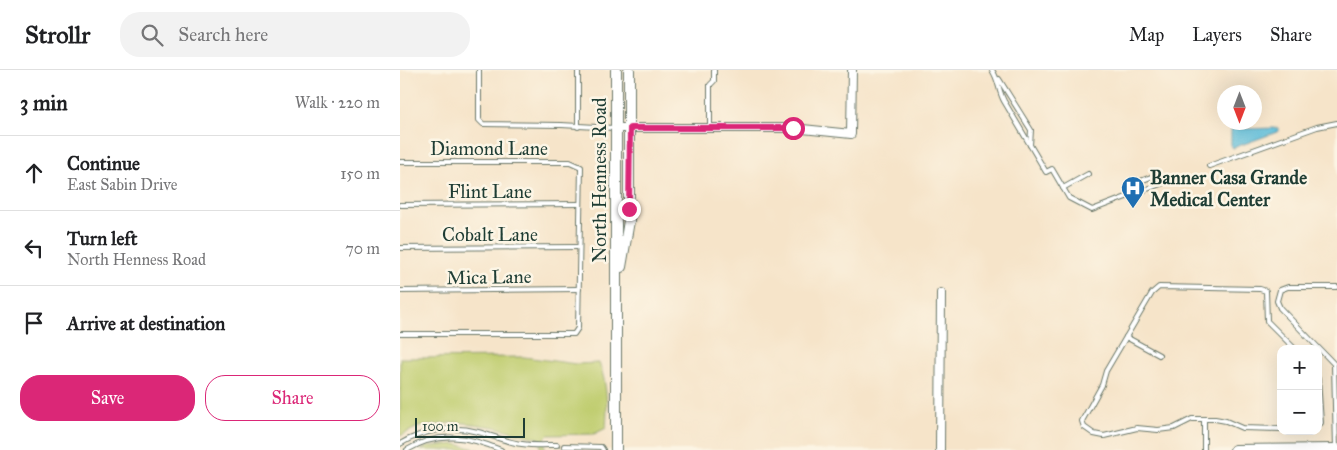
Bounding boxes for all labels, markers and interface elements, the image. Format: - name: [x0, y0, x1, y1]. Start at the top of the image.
- search box: [120, 12, 470, 57]
- text: Strollr: [25, 20, 90, 50]
- icon: search: [138, 21, 166, 49]
- text: Search here: [178, 23, 268, 46]
- text: Map: [1129, 24, 1164, 46]
- text: Layers: [1192, 24, 1242, 46]
- text: Share: [1270, 24, 1312, 46]
- north arrow: [1217, 85, 1262, 130]
- text: 3 min: [20, 90, 68, 116]
- text: Walk · 220 m: [295, 93, 380, 112]
- street label: North Henness Road: [588, 97, 611, 263]
- route start: [782, 117, 805, 140]
- street label: Diamond Lane: [430, 137, 548, 160]
- text: Continue: [67, 152, 140, 175]
- icon: ahead: [20, 159, 48, 187]
- text: 150 m: [340, 164, 380, 183]
- place label: Banner Casa Grande Medical Center: [1150, 166, 1307, 211]
- text: East Sabin Drive: [67, 175, 177, 194]
- hospital icon: Banner Casa Grande Medical Center: [1120, 175, 1146, 209]
- street label: Flint Lane: [448, 180, 532, 203]
- route end: [618, 198, 641, 221]
- street label: Cobalt Lane: [442, 223, 538, 246]
- text: Turn left: [67, 227, 137, 250]
- icon: left: [20, 234, 48, 262]
- text: 70 m: [345, 239, 380, 258]
- text: North Henness Road: [67, 250, 206, 269]
- street label: Mica Lane: [446, 265, 532, 289]
- icon: arrive: [20, 309, 48, 337]
- text: Arrive at destination: [67, 312, 225, 335]
- map controls: [1277, 345, 1322, 435]
- button: +: [1277, 345, 1322, 390]
- button: Save: [20, 375, 195, 421]
- button: Share: [205, 375, 380, 421]
- button: −: [1277, 390, 1322, 435]
- scale bar: [415, 415, 525, 438]
- text: 100 m: [422, 418, 459, 435]

